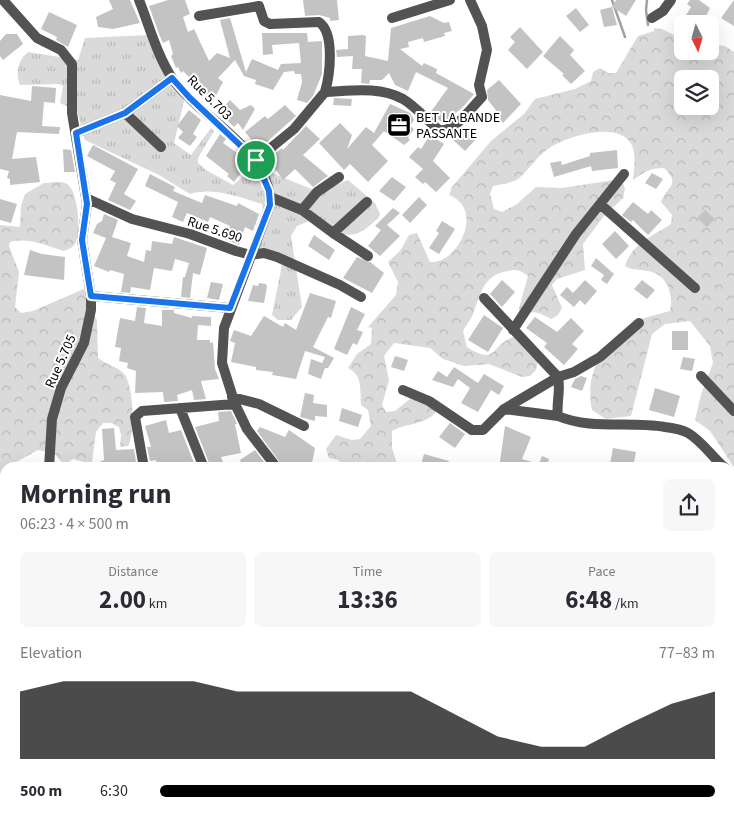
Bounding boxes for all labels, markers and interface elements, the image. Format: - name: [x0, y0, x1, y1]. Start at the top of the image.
- north arrow: [674, 15, 719, 60]
- map controls: [674, 15, 719, 115]
- button: layers: [674, 70, 719, 115]
- street label: Rue 5.703: [182, 71, 236, 125]
- place label: BET LA BANDE PASSANTE: [416, 108, 500, 144]
- office icon: BET LA BANDE PASSANTE: [386, 112, 412, 138]
- pin: [235, 139, 277, 181]
- icon: arrive: [242, 146, 270, 174]
- street label: Rue 5.690: [185, 212, 245, 248]
- street label: Rue 5.705: [40, 331, 82, 391]
- text: Morning run: [20, 474, 171, 514]
- button: share: [663, 479, 715, 531]
- text: 06:23 · 4 × 500 m: [20, 513, 129, 535]
- text: Distance: [108, 562, 158, 582]
- text: Time: [353, 562, 382, 582]
- text: Pace: [588, 562, 616, 582]
- text: 2.00: [99, 582, 146, 618]
- text: 13:36: [337, 582, 398, 618]
- text: 6:48: [565, 582, 612, 618]
- text: km: [146, 594, 167, 614]
- text: /km: [612, 594, 639, 614]
- text: Elevation: [20, 642, 82, 664]
- text: 77–83 m: [659, 642, 715, 664]
- text: 500 m: [20, 780, 62, 802]
- text: 6:30: [100, 780, 128, 802]

